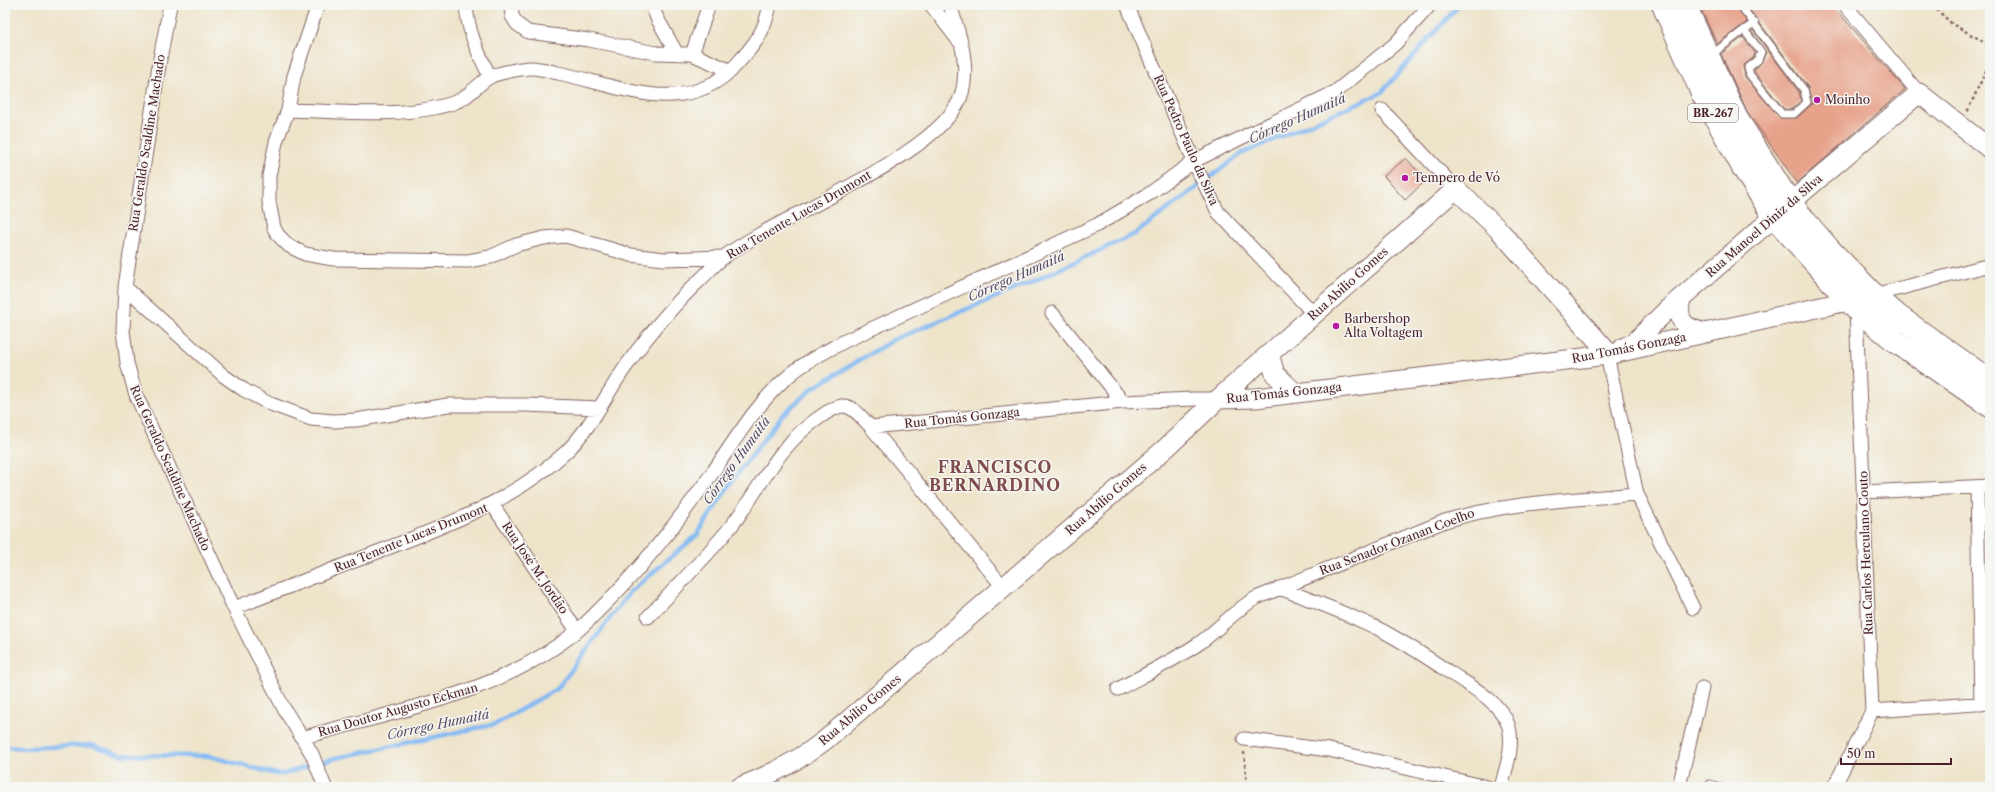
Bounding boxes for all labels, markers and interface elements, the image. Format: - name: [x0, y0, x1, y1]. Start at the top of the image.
- street label: Rua Geraldo Scaldine Machado: [125, 53, 168, 233]
- street label: Rua Pedro Paulo da Silva: [1151, 72, 1222, 208]
- water label: Córrego Humaitá: [1246, 89, 1348, 147]
- place label: Moinho: [1825, 92, 1870, 107]
- marker: Moinho: [1812, 95, 1822, 105]
- road number: BR-267: [1688, 104, 1738, 122]
- street label: Rua Tenente Lucas Drumont: [724, 167, 874, 262]
- place label: Tempero de Vó: [1413, 170, 1500, 185]
- street label: Rua Manoel Diniz da Silva: [1702, 170, 1826, 280]
- marker: Tempero de Vó: [1400, 173, 1410, 183]
- street label: Rua Abílio Gomes: [1304, 244, 1391, 324]
- water label: Córrego Humaitá: [965, 247, 1067, 305]
- place label: Barbershop Alta Voltagem: [1343, 311, 1423, 340]
- marker: Barbershop Alta Voltagem: [1331, 321, 1341, 331]
- street label: Rua Tomás Gonzaga: [1571, 329, 1688, 366]
- street label: Rua Tomás Gonzaga: [1225, 379, 1343, 406]
- street label: Rua Geraldo Scaldine Machado: [127, 383, 214, 553]
- street label: Rua Tomás Gonzaga: [903, 404, 1021, 431]
- water label: Córrego Humaitá: [699, 413, 773, 507]
- district label: FRANCISCO BERNARDINO: [929, 457, 1061, 495]
- street label: Rua Abílio Gomes: [1062, 459, 1149, 538]
- street label: Rua Carlos Herculano Couto: [1855, 471, 1876, 635]
- street label: Rua Tenente Lucas Drumont: [332, 499, 491, 575]
- street label: Rua Senador Ozanan Coelho: [1317, 505, 1476, 578]
- street label: Rua José M. Jordão: [499, 519, 572, 617]
- street label: Rua Abílio Gomes: [815, 671, 904, 748]
- street label: Rua Doutor Augusto Eckman: [316, 679, 480, 740]
- water label: Córrego Humaitá: [385, 705, 491, 743]
- scale bar: [1841, 740, 1951, 766]
- text: 50 m: [1847, 746, 1876, 761]

